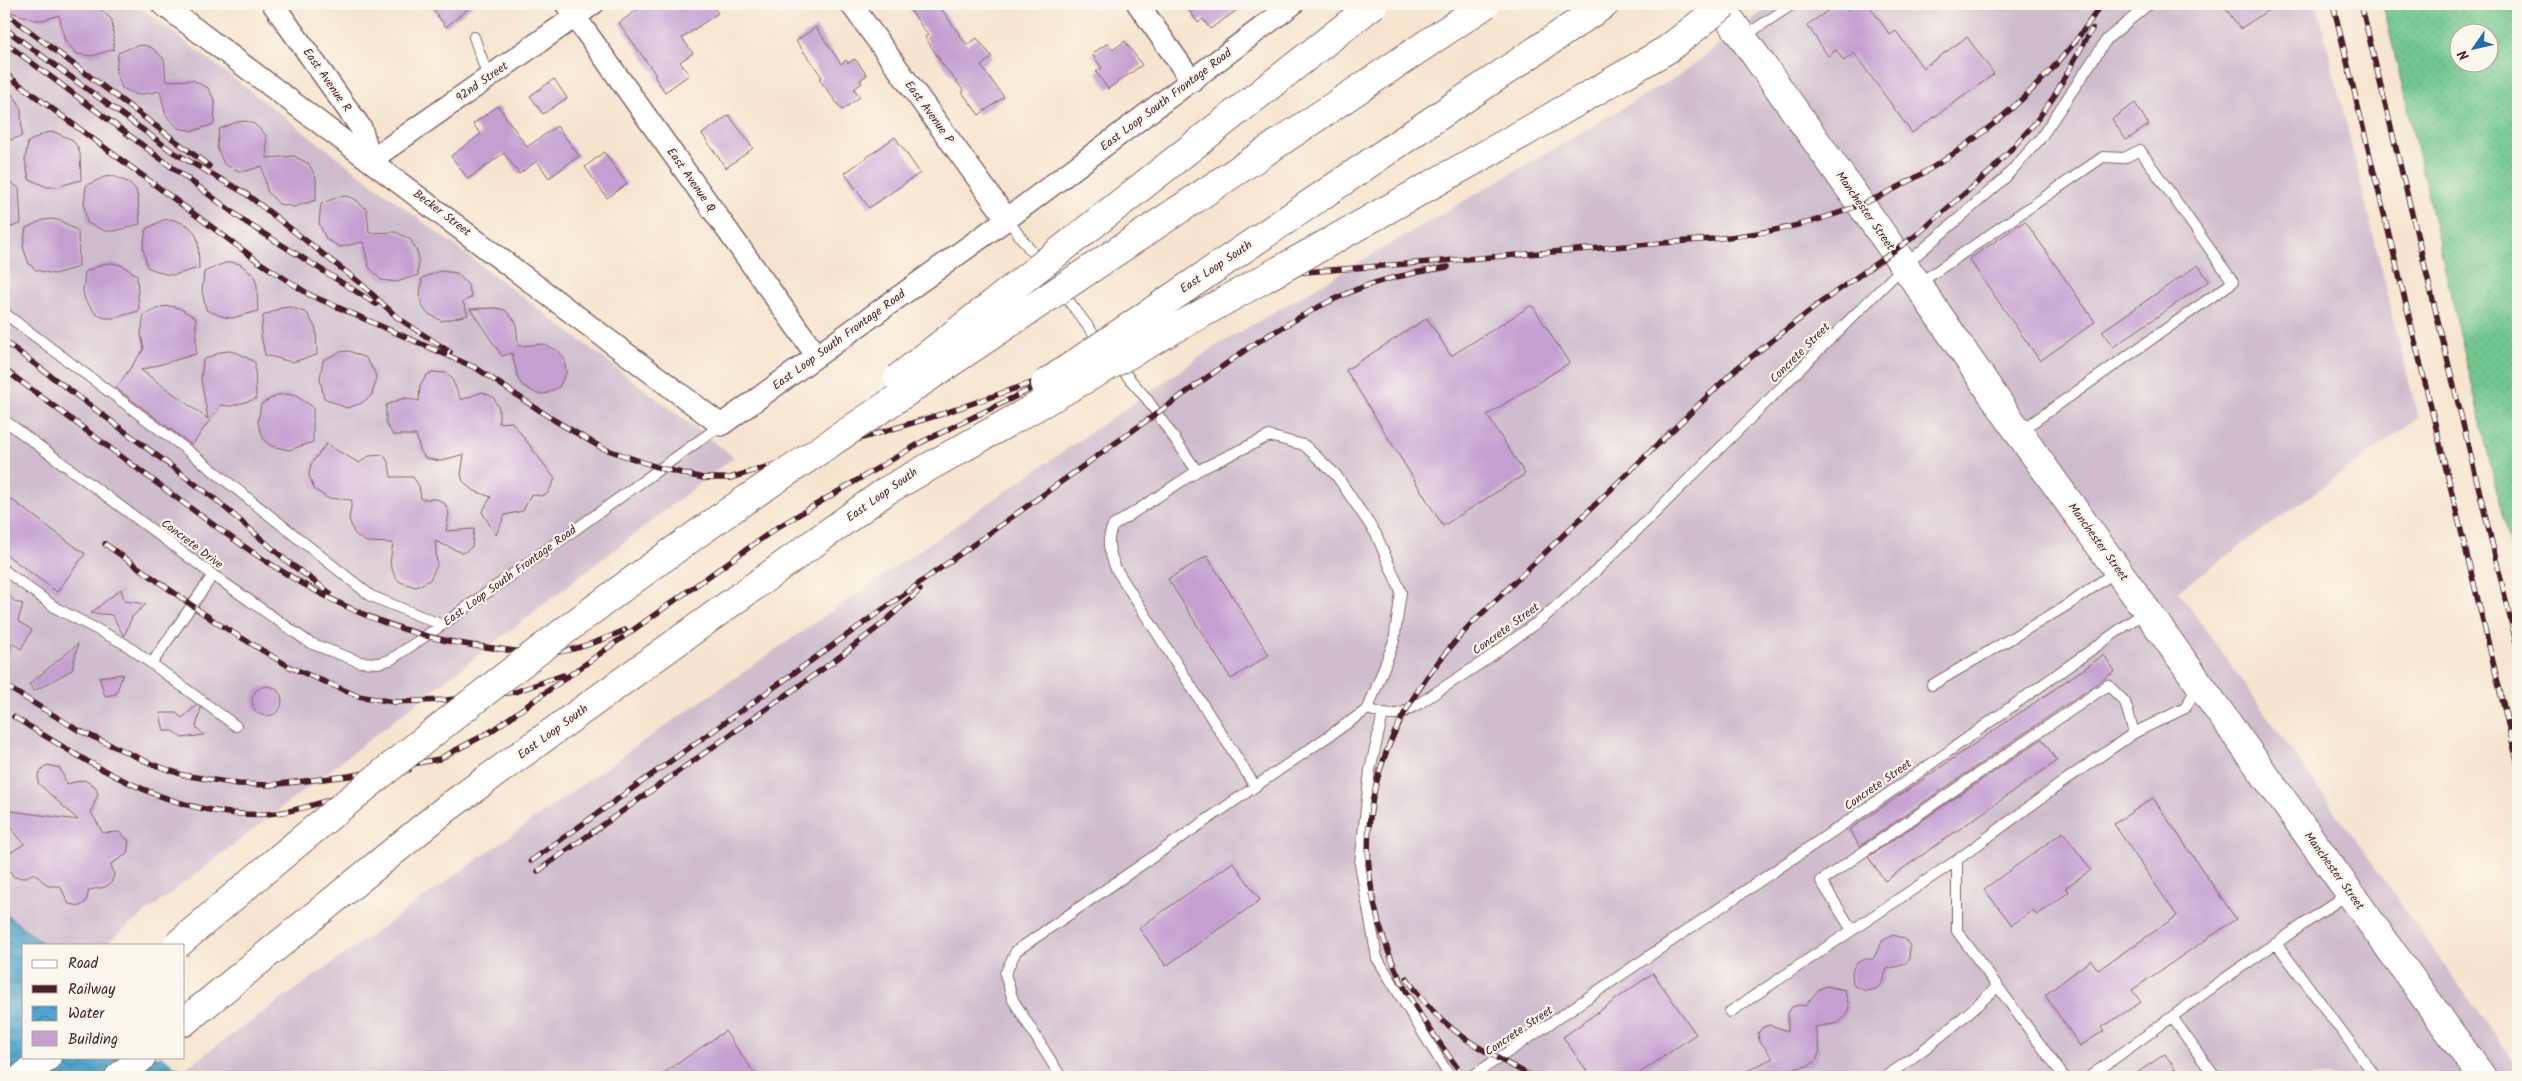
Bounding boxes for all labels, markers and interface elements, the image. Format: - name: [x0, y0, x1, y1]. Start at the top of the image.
- north arrow: [2450, 22, 2500, 72]
- street label: East Loop South Frontage Road: [1096, 43, 1237, 156]
- street label: East Avenue R: [298, 44, 356, 116]
- text: N: [2452, 45, 2476, 65]
- street label: 92nd Street: [452, 57, 512, 107]
- street label: East Avenue P: [900, 77, 959, 148]
- street label: East Avenue Q: [662, 144, 720, 216]
- street label: Manchester Street: [1831, 167, 1900, 255]
- street label: Becker Street: [409, 185, 475, 241]
- street label: East Loop South: [1176, 236, 1256, 298]
- street label: East Loop South Frontage Road: [768, 284, 911, 395]
- street label: Concrete Street: [1765, 318, 1835, 388]
- street label: East Loop South: [842, 463, 922, 527]
- street label: Manchester Street: [2063, 499, 2133, 586]
- street label: Concrete Drive: [157, 514, 228, 574]
- street label: East Loop South Frontage Road: [439, 520, 582, 631]
- street label: Concrete Street: [1468, 598, 1544, 660]
- street label: East Loop South: [513, 700, 593, 764]
- street label: Concrete Street: [1840, 754, 1916, 815]
- street label: Manchester Street: [2299, 828, 2369, 915]
- legend: [22, 944, 185, 1058]
- text: Road: [68, 952, 99, 976]
- text: Railway: [68, 978, 116, 1002]
- street label: Concrete Street: [1481, 1001, 1557, 1061]
- text: Water: [68, 1002, 105, 1026]
- text: Building: [68, 1028, 118, 1052]

